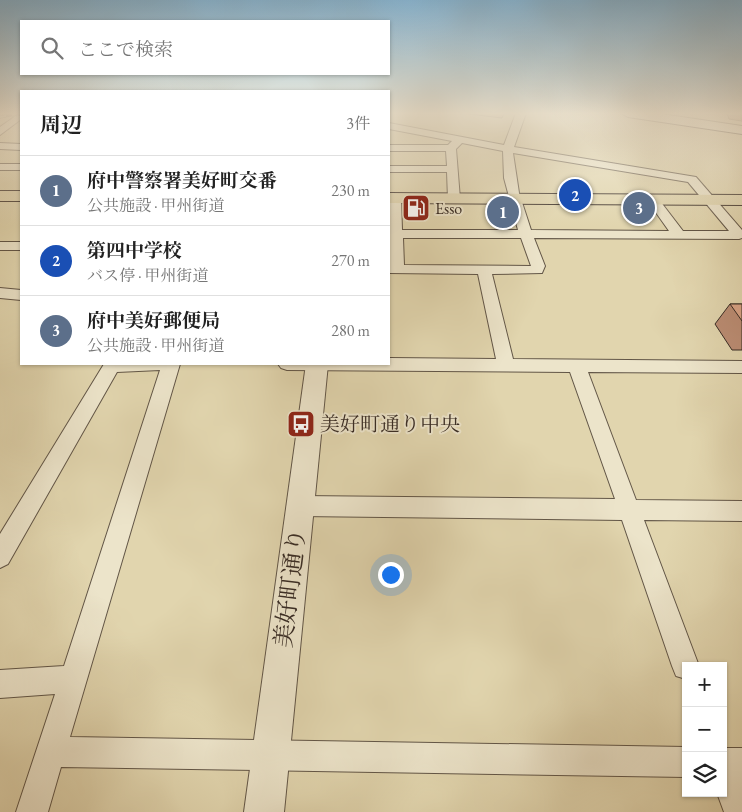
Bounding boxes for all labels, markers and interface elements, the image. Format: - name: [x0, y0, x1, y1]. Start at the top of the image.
- search box: [20, 20, 390, 75]
- icon: search: [38, 34, 66, 62]
- text: ここで検索: [78, 37, 173, 62]
- text: 周辺: [40, 111, 82, 138]
- text: 3件: [346, 113, 370, 134]
- text: 府中警察署美好町交番: [87, 168, 277, 193]
- pin: 2: [559, 176, 591, 214]
- text: 1: [52, 180, 60, 201]
- text: 230 m: [331, 180, 370, 201]
- pin: 3: [623, 189, 655, 227]
- fuel station icon: Esso: [401, 193, 431, 223]
- pin: 1: [487, 193, 519, 231]
- text: 公共施設 · 甲州街道: [87, 195, 225, 216]
- place label: Esso: [435, 198, 462, 219]
- text: 第四中学校: [87, 238, 182, 263]
- text: 2: [52, 250, 60, 271]
- text: 270 m: [331, 250, 370, 271]
- text: バス停 · 甲州街道: [87, 265, 209, 286]
- text: 府中美好郵便局: [87, 308, 220, 333]
- text: 3: [52, 320, 60, 341]
- text: 280 m: [331, 320, 370, 341]
- text: 公共施設 · 甲州街道: [87, 335, 225, 356]
- bus stop icon: 美好町通り中央: [286, 409, 316, 439]
- place label: 美好町通り中央: [320, 411, 460, 437]
- street label: 美好町通り: [267, 526, 312, 649]
- your location: [378, 562, 404, 588]
- map controls: [682, 662, 727, 797]
- button: +: [682, 662, 727, 707]
- button: −: [682, 707, 727, 752]
- button: layers: [682, 752, 727, 797]

